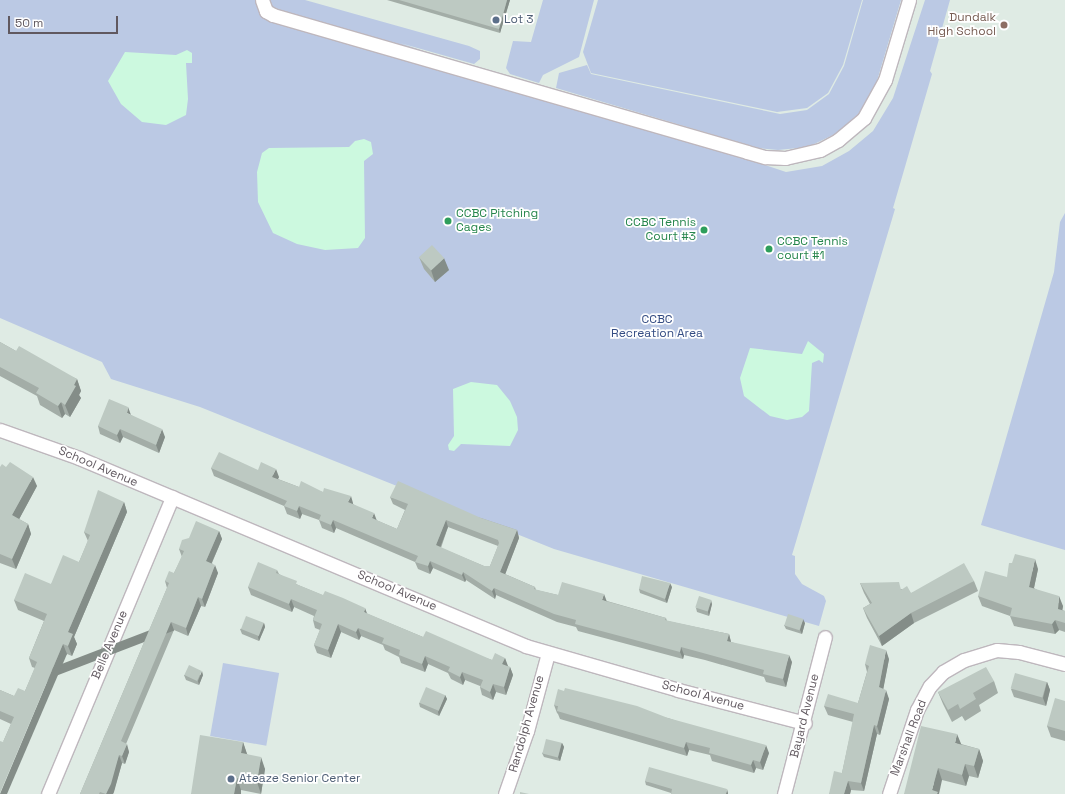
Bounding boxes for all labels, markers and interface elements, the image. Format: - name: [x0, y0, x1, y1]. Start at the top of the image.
- scale bar: [10, 8, 120, 34]
- place label: Dundalk High School: [927, 11, 996, 39]
- place label: Lot 3: [504, 13, 534, 27]
- text: 50 m: [15, 15, 43, 31]
- marker: Lot 3: [491, 15, 501, 25]
- marker: Dundalk High School: [999, 20, 1009, 30]
- place label: CCBC Pitching Cages: [456, 207, 538, 235]
- marker: CCBC Pitching Cages: [443, 216, 453, 226]
- place label: CCBC Tennis Court #3: [625, 216, 696, 244]
- marker: CCBC Tennis Court #3: [699, 225, 709, 235]
- place label: CCBC Tennis court #1: [777, 235, 848, 263]
- marker: CCBC Tennis court #1: [764, 244, 774, 254]
- park label: CCBC Recreation Area: [611, 313, 703, 341]
- street label: School Avenue: [56, 444, 140, 490]
- street label: School Avenue: [355, 568, 439, 614]
- street label: Belle Avenue: [89, 608, 131, 682]
- street label: Bayard Avenue: [788, 672, 822, 760]
- street label: Randolph Avenue: [506, 674, 548, 774]
- street label: School Avenue: [660, 678, 746, 714]
- street label: Marshall Road: [888, 698, 930, 778]
- place label: Ateaze Senior Center: [239, 772, 361, 786]
- marker: Ateaze Senior Center: [226, 774, 236, 784]

